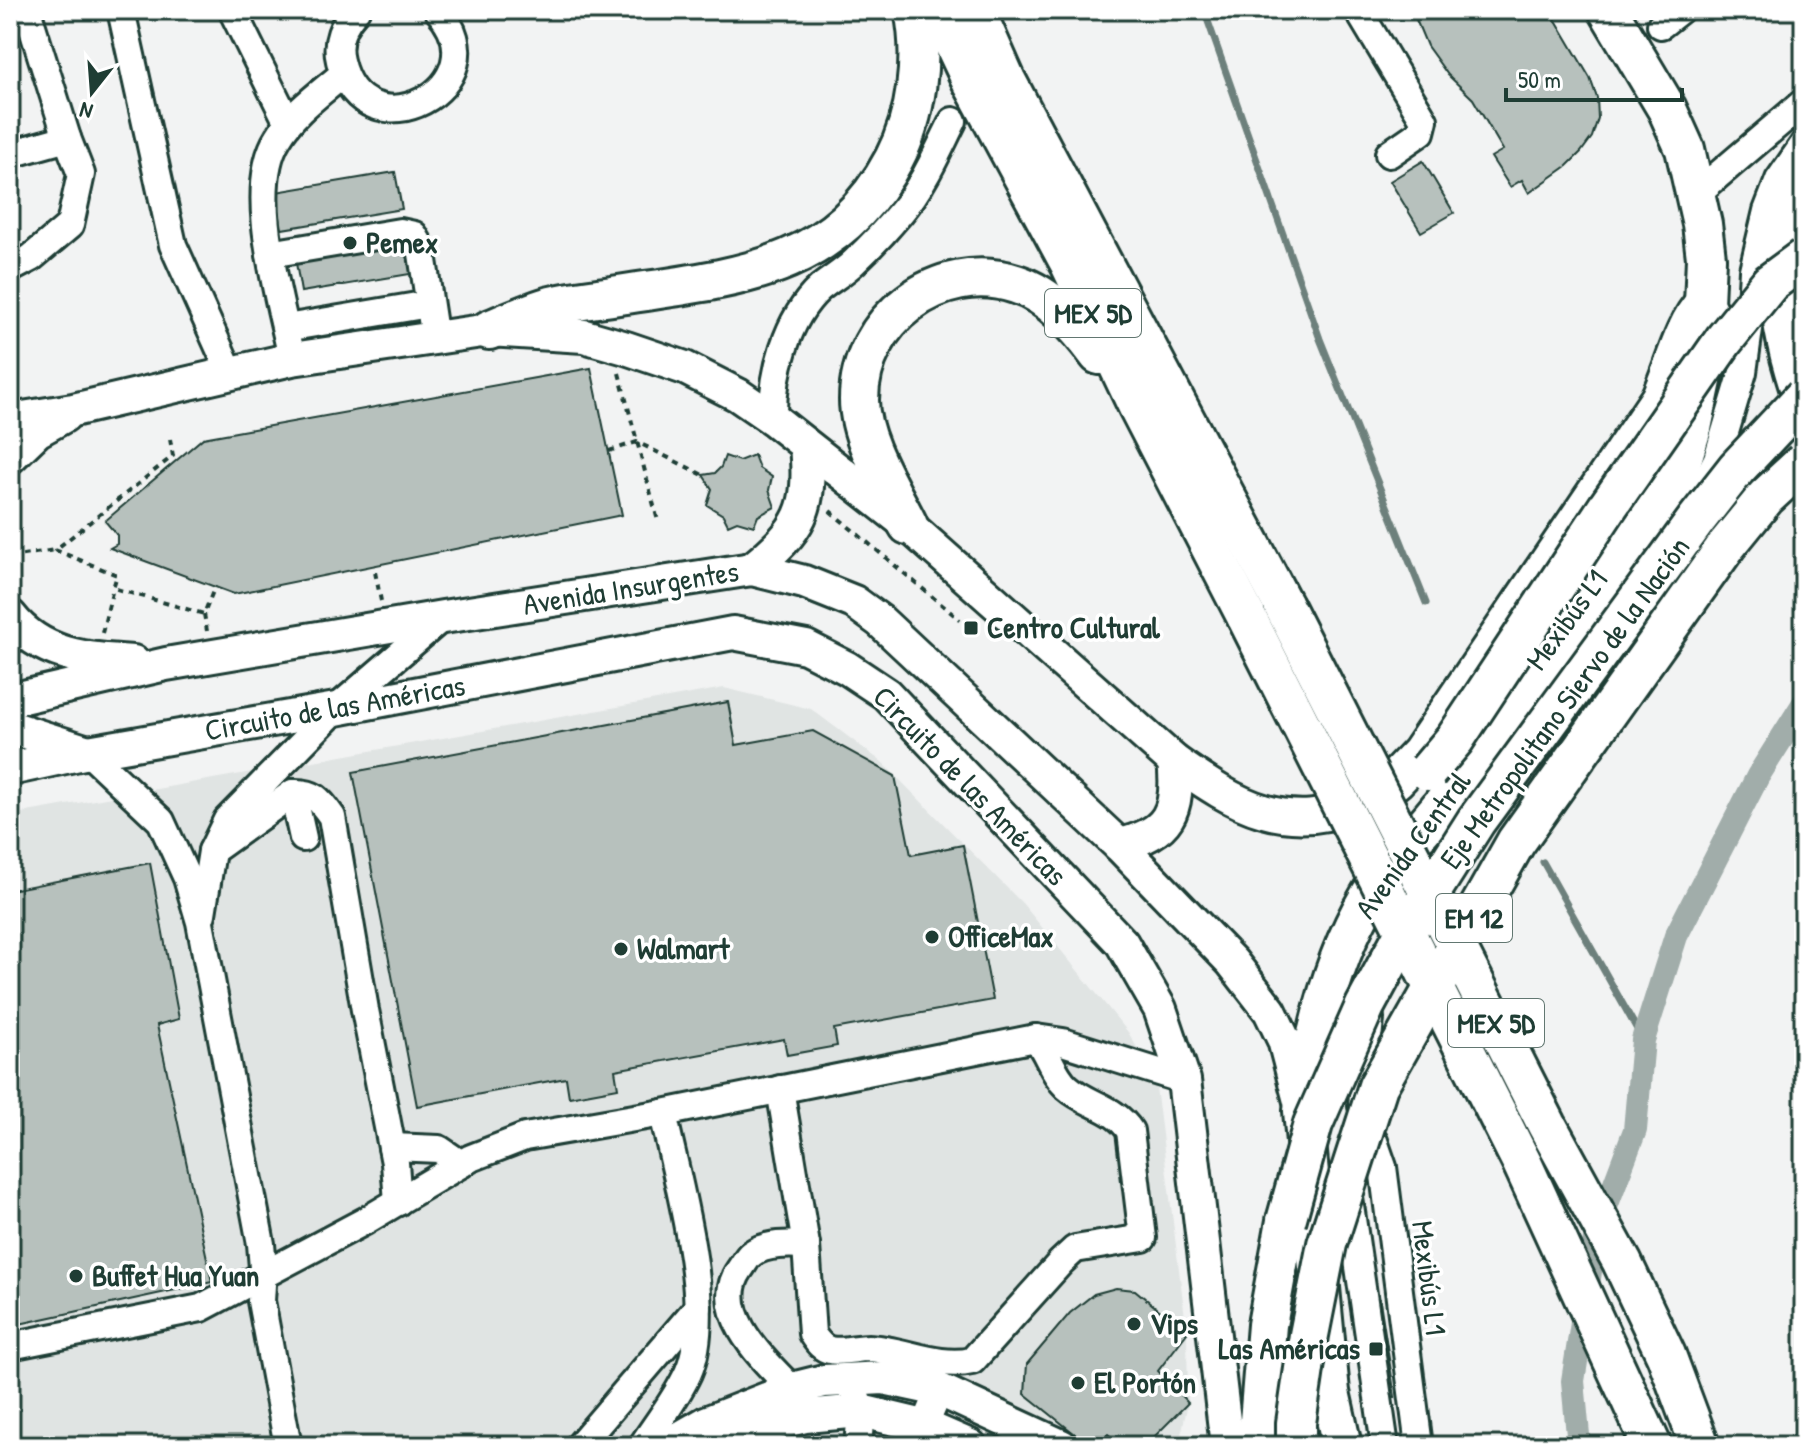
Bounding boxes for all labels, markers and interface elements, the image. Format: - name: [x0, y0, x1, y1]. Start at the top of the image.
- north arrow: [52, 52, 132, 132]
- scale bar: [1506, 52, 1682, 102]
- text: 50 m: [1518, 63, 1561, 95]
- text: N: [76, 95, 96, 127]
- place label: Pemex: [366, 222, 438, 262]
- marker: Pemex: [341, 234, 359, 252]
- road number: MEX 5D: [1045, 289, 1141, 337]
- street label: Eje Metropolitano Siervo de la Nación: [1430, 528, 1698, 876]
- street label: Avenida Insurgentes: [520, 550, 741, 624]
- street label: Mexibús L1: [1516, 561, 1616, 678]
- place label: Centro Cultural: [987, 607, 1161, 647]
- marker: Centro Cultural: [962, 619, 980, 637]
- street label: Circuito de las Américas: [202, 664, 468, 750]
- street label: Circuito de las Américas: [865, 677, 1077, 894]
- street label: Avenida Central: [1345, 763, 1479, 926]
- road number: EM 12: [1436, 894, 1512, 942]
- place label: OfficeMax: [948, 916, 1054, 956]
- place label: Walmart: [637, 928, 731, 968]
- marker: OfficeMax: [923, 928, 941, 946]
- marker: Walmart: [612, 940, 630, 958]
- road number: MEX 5D: [1448, 999, 1544, 1047]
- street label: Mexibús L1: [1403, 1218, 1457, 1337]
- place label: Buffet Hua Yuan: [92, 1255, 259, 1295]
- marker: Buffet Hua Yuan: [67, 1267, 85, 1285]
- place label: Vips: [1150, 1303, 1198, 1344]
- marker: Vips: [1125, 1315, 1143, 1333]
- place label: Las Américas: [1218, 1328, 1360, 1368]
- marker: Las Américas: [1367, 1340, 1385, 1358]
- place label: El Portón: [1094, 1362, 1196, 1402]
- marker: El Portón: [1069, 1374, 1087, 1392]

